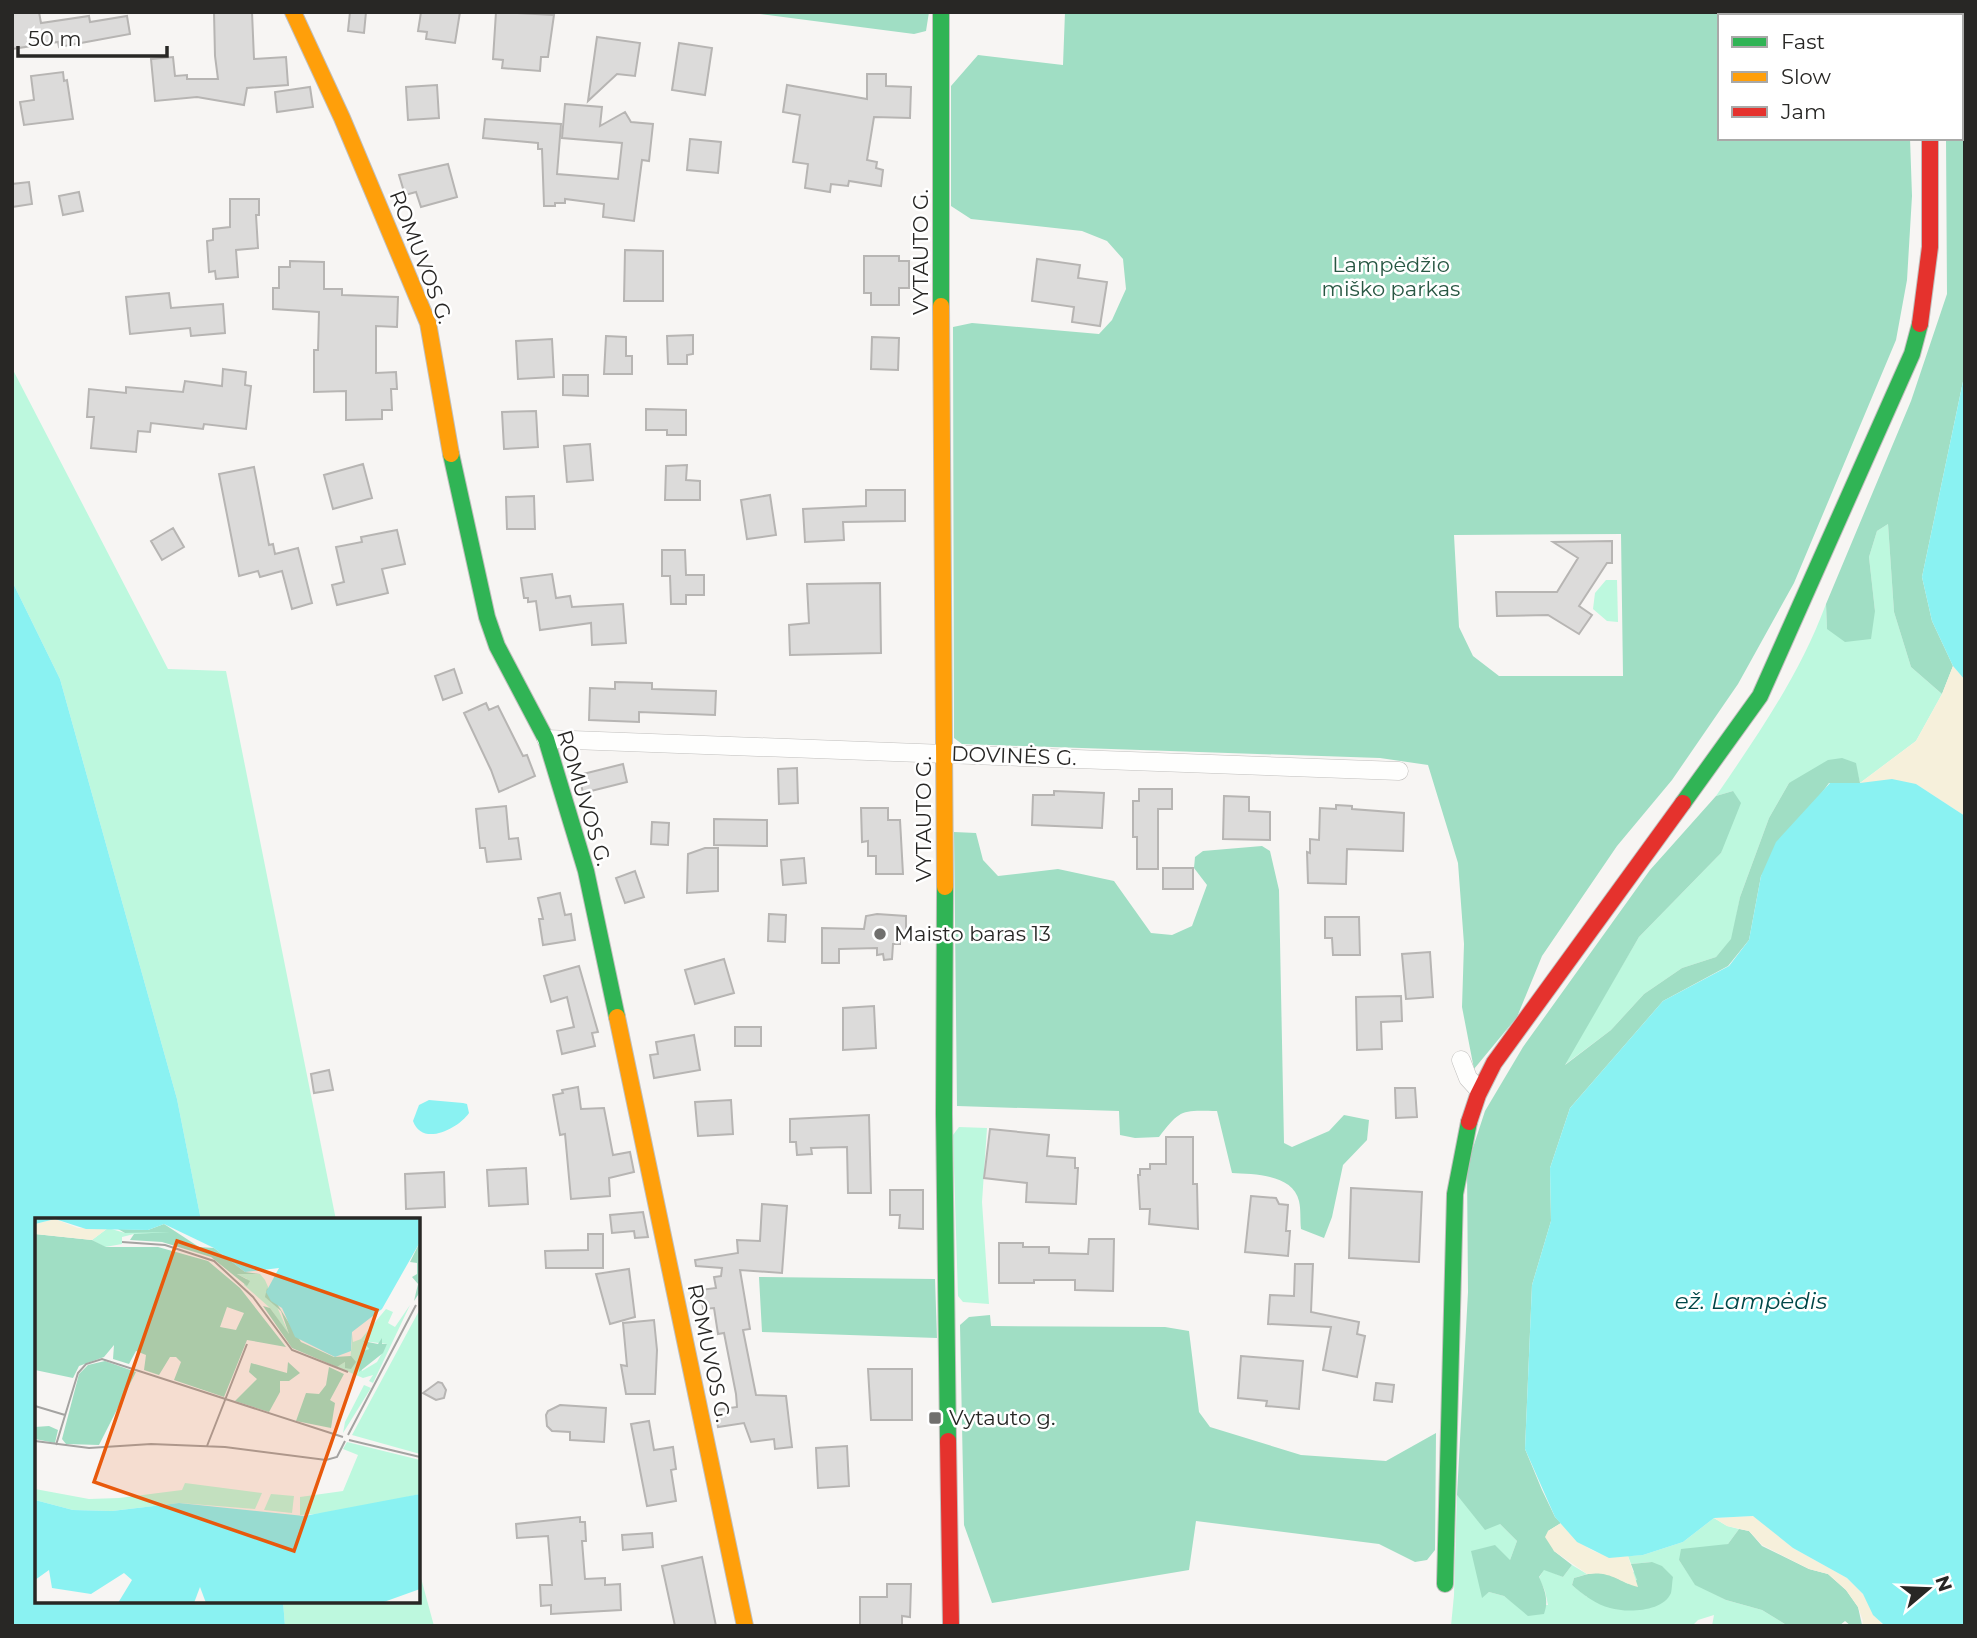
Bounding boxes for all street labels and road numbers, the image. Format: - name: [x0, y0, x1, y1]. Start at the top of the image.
- street label: ROMUVOS G.: [385, 187, 458, 327]
- street label: VYTAUTO G.: [908, 189, 933, 315]
- street label: ROMUVOS G.: [552, 727, 617, 869]
- street label: DOVINĖS G.: [951, 741, 1077, 770]
- street label: VYTAUTO G.: [911, 756, 936, 882]
- street label: ROMUVOS G.: [683, 1282, 736, 1424]

